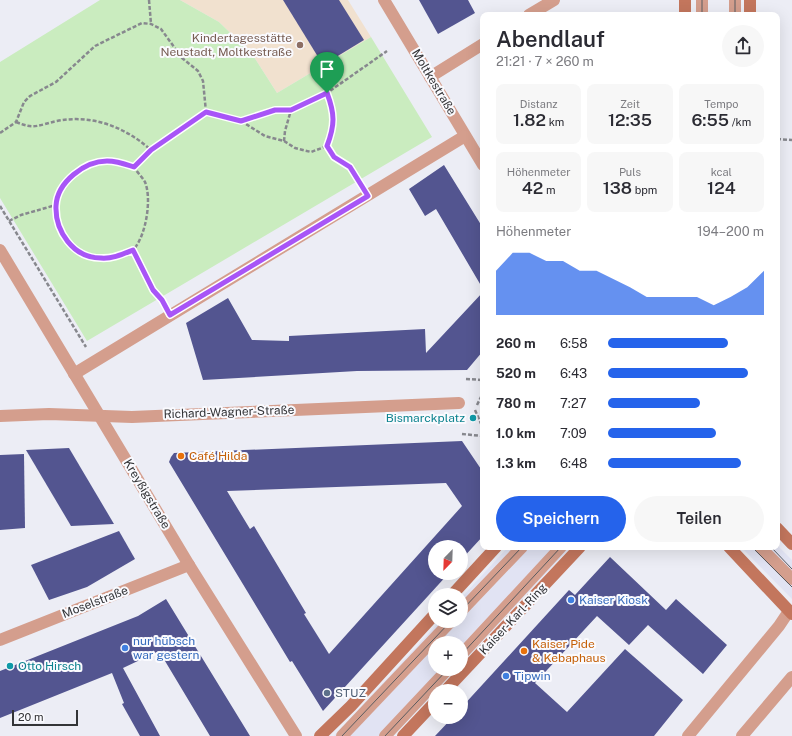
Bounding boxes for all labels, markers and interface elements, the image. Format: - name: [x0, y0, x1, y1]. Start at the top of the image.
- button: share: [722, 25, 764, 67]
- text: Abendlauf: [496, 26, 605, 52]
- place label: Kindertagesstätte Neustadt, Moltkestraße: [161, 31, 292, 59]
- marker: Kindertagesstätte Neustadt, Moltkestraße: [295, 40, 305, 50]
- street label: Moltkestraße: [409, 47, 459, 117]
- pin: [310, 52, 344, 93]
- text: 21:21 · 7 × 260 m: [496, 54, 594, 69]
- icon: arrive: [316, 58, 338, 80]
- text: Distanz: [520, 98, 558, 110]
- text: Zeit: [620, 98, 640, 110]
- text: Tempo: [704, 98, 738, 110]
- text: 1.82: [513, 110, 546, 130]
- text: 12:35: [608, 110, 652, 130]
- text: 6:55: [691, 110, 729, 130]
- text: km: [546, 116, 564, 128]
- text: /km: [729, 116, 751, 128]
- text: Höhenmeter: [507, 166, 570, 178]
- text: Puls: [619, 166, 641, 178]
- text: kcal: [711, 166, 732, 178]
- text: 42: [522, 178, 543, 198]
- text: 138: [603, 178, 632, 198]
- text: 124: [707, 178, 736, 198]
- text: m: [543, 184, 555, 196]
- text: bpm: [632, 184, 657, 196]
- text: Höhenmeter: [496, 224, 571, 239]
- text: 194–200 m: [697, 224, 764, 239]
- text: 260 m: [496, 336, 536, 351]
- text: 6:58: [560, 336, 588, 351]
- text: 520 m: [496, 366, 536, 381]
- text: 6:43: [560, 366, 587, 381]
- text: 780 m: [496, 396, 536, 411]
- text: 7:27: [560, 396, 587, 411]
- street label: Richard-Wagner-Straße: [163, 403, 295, 421]
- place label: Bismarckplatz: [386, 411, 465, 425]
- marker: Bismarckplatz: [468, 413, 478, 423]
- text: 1.0 km: [496, 426, 536, 441]
- text: 7:09: [560, 426, 587, 441]
- place label: Café Hilda: [189, 449, 247, 463]
- marker: Café Hilda: [176, 451, 186, 461]
- text: 1.3 km: [496, 456, 536, 471]
- text: 6:48: [560, 456, 588, 471]
- street label: Kreyßigstraße: [121, 457, 173, 532]
- button: Speichern: [496, 496, 626, 542]
- button: Teilen: [634, 496, 764, 542]
- north arrow: [428, 540, 468, 580]
- map controls: [428, 540, 468, 724]
- street label: Kaiser-Karl-Ring: [476, 581, 550, 657]
- street label: Moselstraße: [60, 583, 130, 621]
- button: layers: [428, 588, 468, 628]
- place label: Kaiser Kiosk: [579, 593, 648, 607]
- marker: Kaiser Kiosk: [566, 595, 576, 605]
- place label: nur hübsch war gestern: [133, 634, 199, 662]
- button: +: [428, 636, 468, 676]
- place label: Kaiser Pide & Kebaphaus: [532, 637, 606, 665]
- marker: nur hübsch war gestern: [120, 643, 130, 653]
- marker: Kaiser Pide & Kebaphaus: [519, 646, 529, 656]
- place label: Otto Hirsch: [18, 659, 81, 673]
- marker: Otto Hirsch: [5, 661, 15, 671]
- place label: Tipwin: [514, 669, 551, 683]
- marker: Tipwin: [501, 671, 511, 681]
- button: −: [428, 684, 468, 724]
- place label: STUZ: [335, 686, 366, 700]
- marker: STUZ: [322, 688, 332, 698]
- scale bar: [12, 708, 78, 727]
- text: 20 m: [18, 711, 43, 723]

